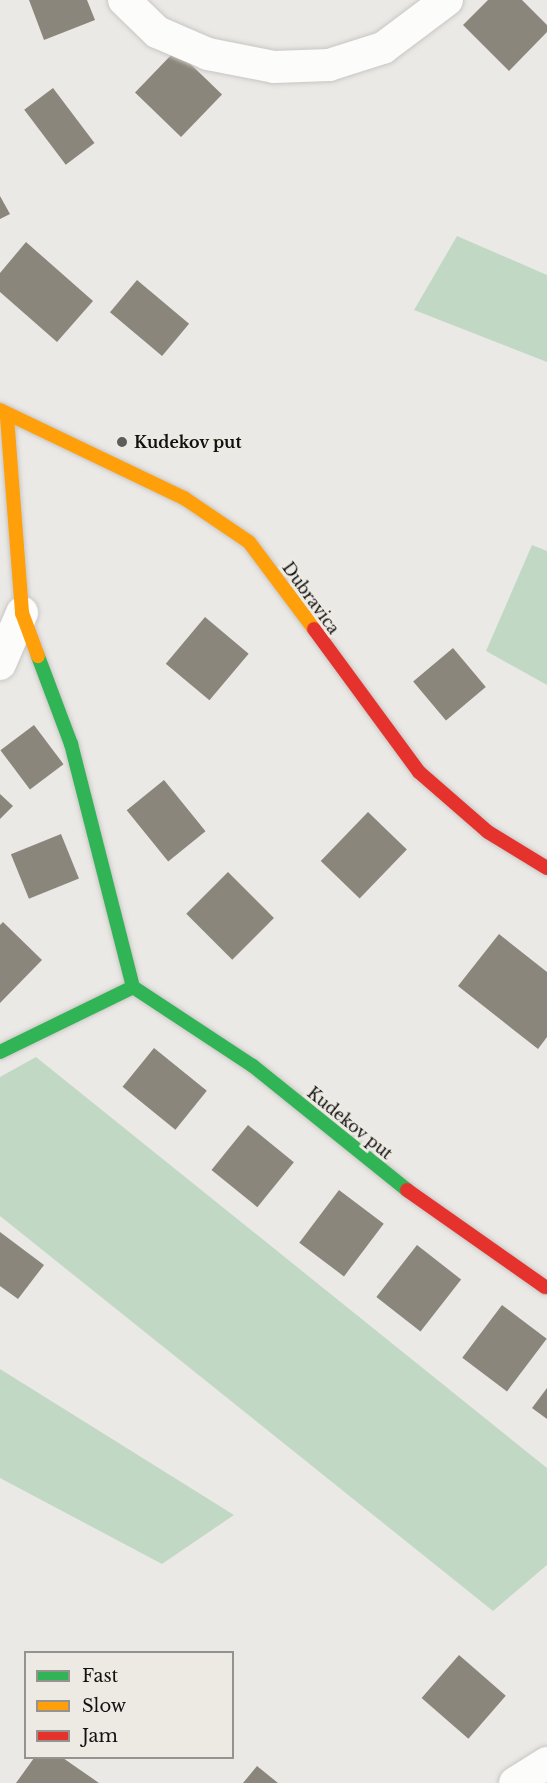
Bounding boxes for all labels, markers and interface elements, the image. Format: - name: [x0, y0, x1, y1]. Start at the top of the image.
- place label: Kudekov put: [134, 432, 242, 452]
- marker: Kudekov put: [115, 435, 129, 449]
- street label: Dubravica: [278, 558, 344, 638]
- street label: Kudekov put: [303, 1083, 397, 1163]
- legend: [24, 1651, 234, 1759]
- text: Fast: [82, 1665, 118, 1687]
- text: Slow: [82, 1695, 126, 1717]
- text: Jam: [82, 1725, 118, 1747]

